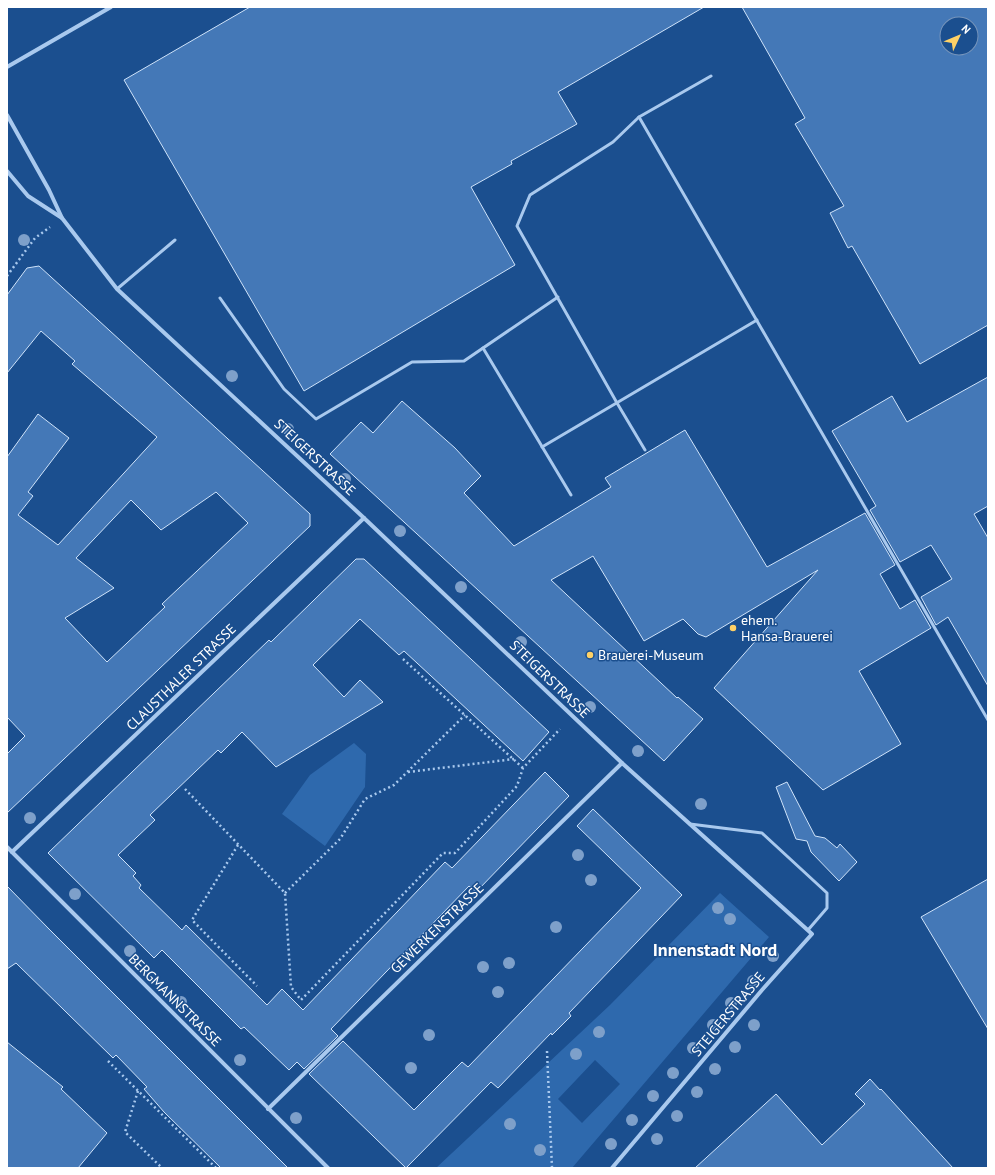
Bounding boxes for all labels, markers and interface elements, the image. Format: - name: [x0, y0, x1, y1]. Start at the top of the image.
- north arrow: [939, 16, 979, 56]
- text: N: [959, 22, 974, 37]
- street label: STEIGERSTRASSE: [270, 415, 360, 499]
- place label: ehem. Hansa-Brauerei: [741, 611, 833, 645]
- street label: CLAUSTHALER STRASSE: [122, 620, 240, 734]
- marker: ehem. Hansa-Brauerei: [728, 623, 738, 633]
- street label: STEIGERSTRASSE: [506, 636, 594, 722]
- place label: Brauerei-Museum: [598, 646, 704, 664]
- marker: Brauerei-Museum: [585, 650, 595, 660]
- street label: GEWERKENSTRASSE: [387, 879, 487, 977]
- district label: Innenstadt Nord: [653, 938, 777, 961]
- street label: BERGMANNSTRASSE: [125, 950, 225, 1050]
- street label: STEIGERSTRASSE: [687, 968, 769, 1060]

